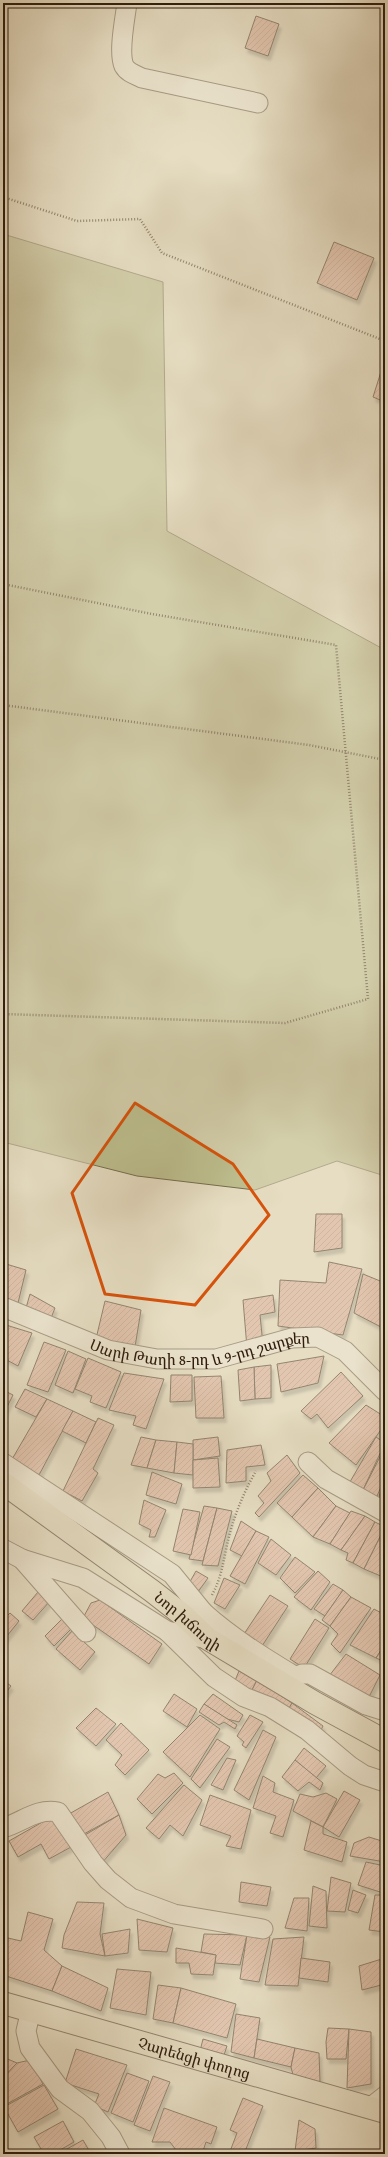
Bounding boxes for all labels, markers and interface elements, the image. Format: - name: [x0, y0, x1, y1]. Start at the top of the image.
- street label: Սարի Թաղի 8-րդ և 9-րդ շարքեր: [87, 1327, 311, 1370]
- street label: Նոր խճուղի: [150, 1586, 226, 1656]
- street label: Չարենցի փողոց: [136, 2032, 253, 2084]

